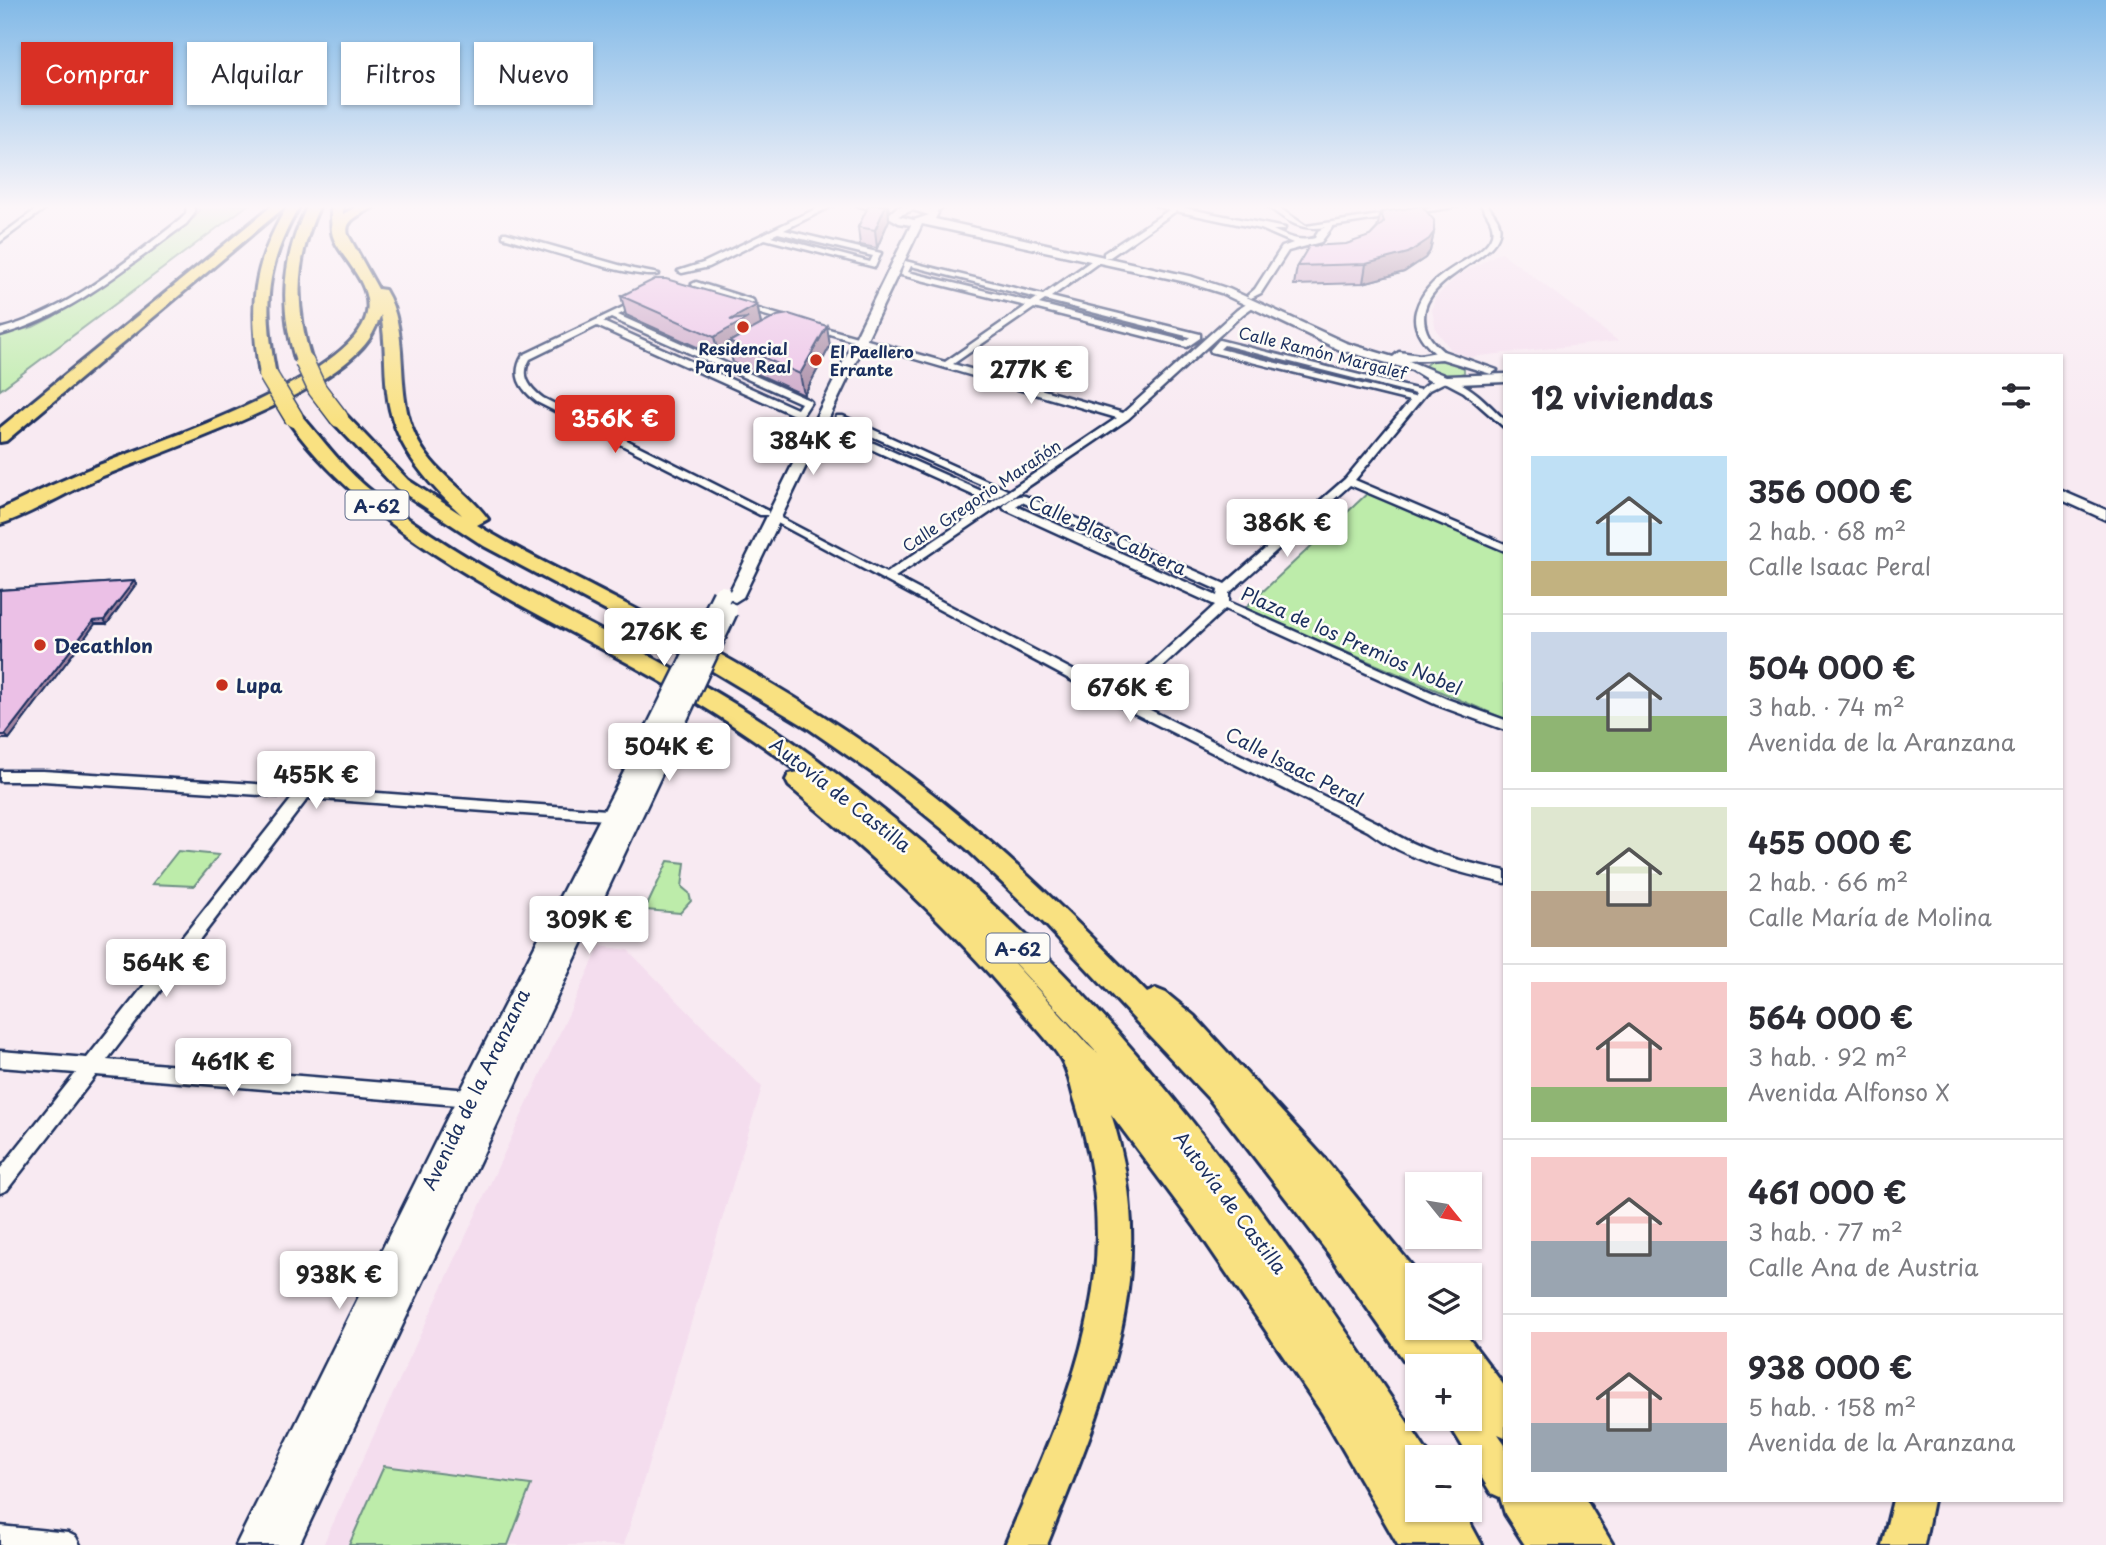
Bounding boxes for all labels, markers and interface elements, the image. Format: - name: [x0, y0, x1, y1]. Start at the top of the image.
- chip: Comprar: [21, 42, 173, 105]
- chip: Alquilar: [187, 42, 327, 105]
- chip: Filtros: [341, 42, 460, 105]
- chip: Nuevo: [474, 42, 593, 105]
- marker: Residencial Parque Real: [735, 319, 751, 335]
- street label: Calle Ramón Margalef: [1236, 319, 1411, 385]
- place label: Residencial Parque Real: [695, 336, 791, 378]
- place label: El Paellero Errante: [830, 339, 914, 381]
- pin: 277K €: [974, 346, 1088, 406]
- text: 277K €: [989, 351, 1073, 386]
- marker: El Paellero Errante: [808, 352, 824, 368]
- text: 12 viviendas: [1531, 374, 1713, 419]
- icon: filters: [1997, 377, 2035, 415]
- pin: 356K €: [558, 396, 672, 455]
- text: 356K €: [571, 400, 659, 435]
- pin: 384K €: [756, 418, 870, 477]
- text: 384K €: [769, 422, 857, 457]
- street label: Calle Gregorio Marañón: [897, 433, 1065, 557]
- text: 356 000 €: [1748, 468, 1913, 513]
- icon: home: [1587, 484, 1671, 568]
- street label: Calle Blas Cabrera: [1024, 487, 1192, 582]
- road number: A-62: [346, 490, 408, 520]
- pin: 386K €: [1230, 500, 1344, 559]
- text: 386K €: [1243, 504, 1331, 539]
- text: 2 hab. · 68 m²: [1748, 513, 1906, 548]
- text: Calle Isaac Peral: [1748, 548, 1931, 583]
- street label: Plaza de los Premios Nobel: [1237, 579, 1467, 701]
- pin: 276K €: [607, 608, 721, 668]
- text: 276K €: [620, 613, 708, 648]
- place label: Decathlon: [54, 631, 153, 659]
- marker: Decathlon: [32, 637, 48, 653]
- text: 504 000 €: [1748, 644, 1916, 689]
- icon: home: [1587, 660, 1671, 744]
- pin: 676K €: [1073, 664, 1187, 724]
- text: 676K €: [1087, 669, 1173, 704]
- place label: Lupa: [236, 671, 283, 699]
- marker: Lupa: [214, 677, 230, 693]
- text: 3 hab. · 74 m²: [1748, 689, 1905, 724]
- street label: Calle Isaac Peral: [1221, 719, 1369, 813]
- pin: 504K €: [612, 724, 726, 783]
- text: Avenida de la Aranzana: [1748, 724, 2015, 759]
- text: 504K €: [624, 728, 714, 763]
- street label: Autovía de Castilla: [764, 730, 918, 859]
- pin: 455K €: [259, 752, 373, 811]
- text: 455K €: [273, 756, 359, 791]
- text: 455 000 €: [1748, 819, 1912, 864]
- icon: home: [1587, 835, 1671, 919]
- text: 2 hab. · 66 m²: [1748, 864, 1908, 899]
- pin: 309K €: [532, 897, 646, 956]
- text: Calle María de Molina: [1748, 899, 1992, 934]
- text: 309K €: [545, 901, 633, 936]
- road number: A-62: [986, 933, 1050, 962]
- pin: 564K €: [109, 940, 223, 999]
- text: 564K €: [122, 944, 210, 979]
- street label: Avenida de la Aranzana: [414, 984, 536, 1194]
- text: 564 000 €: [1748, 994, 1913, 1039]
- icon: home: [1587, 1010, 1671, 1094]
- pin: 461K €: [176, 1038, 290, 1098]
- text: 3 hab. · 92 m²: [1748, 1039, 1907, 1074]
- text: 461K €: [191, 1043, 275, 1078]
- text: Avenida Alfonso X: [1748, 1074, 1950, 1109]
- street label: Autovía de Castilla: [1168, 1125, 1295, 1280]
- text: 461 000 €: [1748, 1169, 1907, 1214]
- north arrow: [1405, 1172, 1482, 1250]
- map controls: [1405, 1172, 1482, 1522]
- icon: home: [1587, 1185, 1671, 1269]
- text: 3 hab. · 77 m²: [1748, 1214, 1903, 1249]
- text: Calle Ana de Austria: [1748, 1249, 1979, 1284]
- pin: 938K €: [282, 1252, 396, 1311]
- text: 938K €: [296, 1256, 382, 1291]
- button: layers: [1405, 1263, 1482, 1340]
- text: 938 000 €: [1748, 1344, 1913, 1389]
- button: +: [1405, 1354, 1482, 1431]
- icon: home: [1587, 1360, 1671, 1444]
- text: 5 hab. · 158 m²: [1748, 1389, 1916, 1424]
- text: Avenida de la Aranzana: [1748, 1424, 2015, 1459]
- button: −: [1405, 1445, 1482, 1522]

